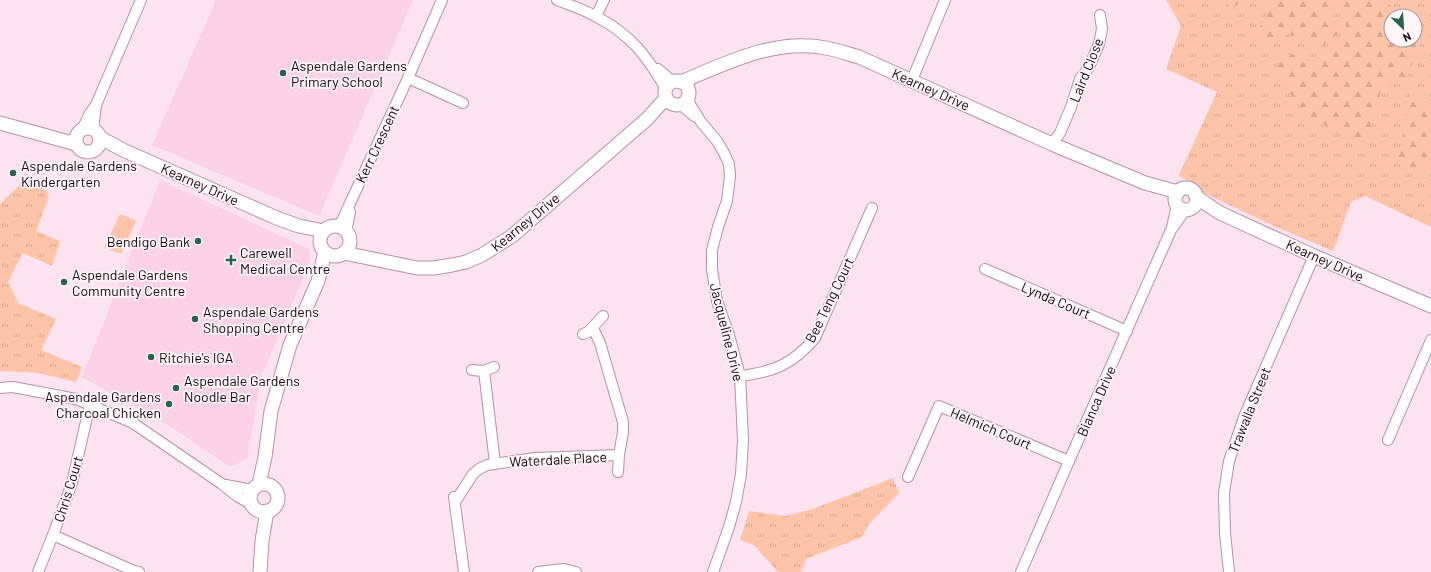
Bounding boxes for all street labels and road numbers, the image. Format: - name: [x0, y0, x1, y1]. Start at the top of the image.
- street label: Laird Close: [1065, 35, 1107, 105]
- street label: Kearney Drive: [890, 64, 972, 114]
- street label: Kerr Crescent: [352, 102, 402, 186]
- street label: Kearney Drive: [159, 159, 241, 209]
- street label: Kearney Drive: [487, 189, 563, 255]
- street label: Kearney Drive: [1284, 235, 1366, 285]
- street label: Bee Teng Court: [801, 255, 857, 345]
- street label: Lynda Court: [1019, 278, 1093, 322]
- street label: Jacqueline Drive: [707, 281, 747, 383]
- street label: Bianca Drive: [1073, 363, 1119, 439]
- street label: Trawalla Street: [1224, 365, 1274, 455]
- street label: Helmich Court: [948, 403, 1034, 453]
- street label: Waterdale Place: [509, 448, 607, 470]
- street label: Chris Court: [50, 454, 86, 524]

